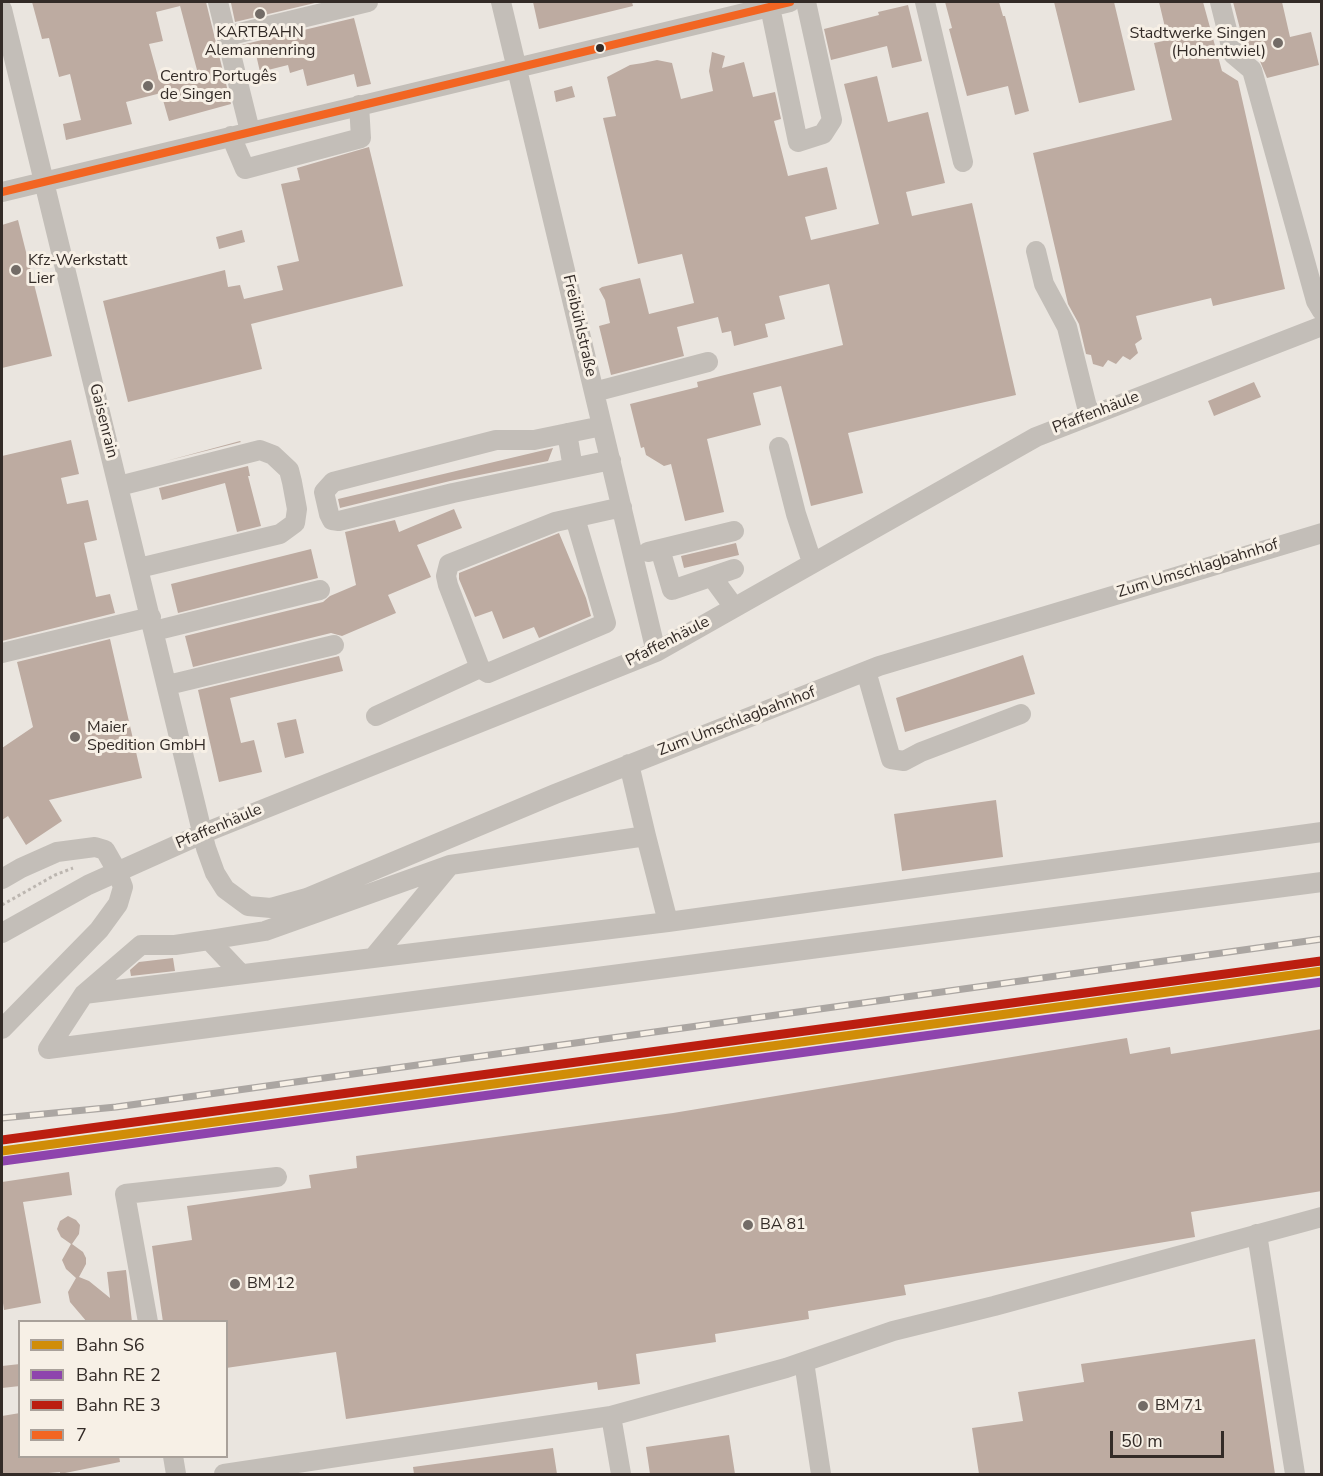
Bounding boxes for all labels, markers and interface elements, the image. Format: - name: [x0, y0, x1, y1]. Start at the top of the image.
- marker: KARTBAHN Alemannenring: [253, 7, 267, 21]
- place label: KARTBAHN Alemannenring: [205, 23, 315, 61]
- place label: Stadtwerke Singen (Hohentwiel): [1129, 24, 1266, 62]
- marker: Stadtwerke Singen (Hohentwiel): [1271, 36, 1285, 50]
- unlabelled marker: [594, 42, 606, 54]
- place label: Centro Portugês de Singen: [160, 67, 277, 105]
- marker: Centro Portugês de Singen: [141, 79, 155, 93]
- place label: Kfz-Werkstatt Lier: [28, 251, 127, 289]
- marker: Kfz-Werkstatt Lier: [9, 263, 23, 277]
- street label: Freibühlstraße: [558, 273, 600, 379]
- street label: Gaisenrain: [84, 382, 122, 460]
- street label: Pfaffenhäule: [1050, 388, 1142, 438]
- street label: Zum Umschlagbahnhof: [1115, 535, 1281, 603]
- street label: Pfaffenhäule: [623, 613, 713, 671]
- street label: Zum Umschlagbahnhof: [655, 683, 819, 761]
- place label: Maier Spedition GmbH: [87, 718, 206, 756]
- marker: Maier Spedition GmbH: [68, 730, 82, 744]
- street label: Pfaffenhäule: [173, 800, 265, 854]
- place label: BA 81: [760, 1215, 806, 1235]
- marker: BA 81: [741, 1218, 755, 1232]
- place label: BM 12: [247, 1274, 295, 1294]
- marker: BM 12: [228, 1277, 242, 1291]
- legend: [18, 1320, 228, 1458]
- text: Bahn S6: [76, 1333, 145, 1357]
- text: Bahn RE 2: [76, 1363, 161, 1387]
- text: Bahn RE 3: [76, 1393, 161, 1417]
- place label: BM 71: [1155, 1396, 1203, 1416]
- marker: BM 71: [1136, 1399, 1150, 1413]
- scale bar: [1113, 1419, 1227, 1457]
- text: 7: [76, 1423, 87, 1447]
- text: 50 m: [1121, 1429, 1163, 1453]

